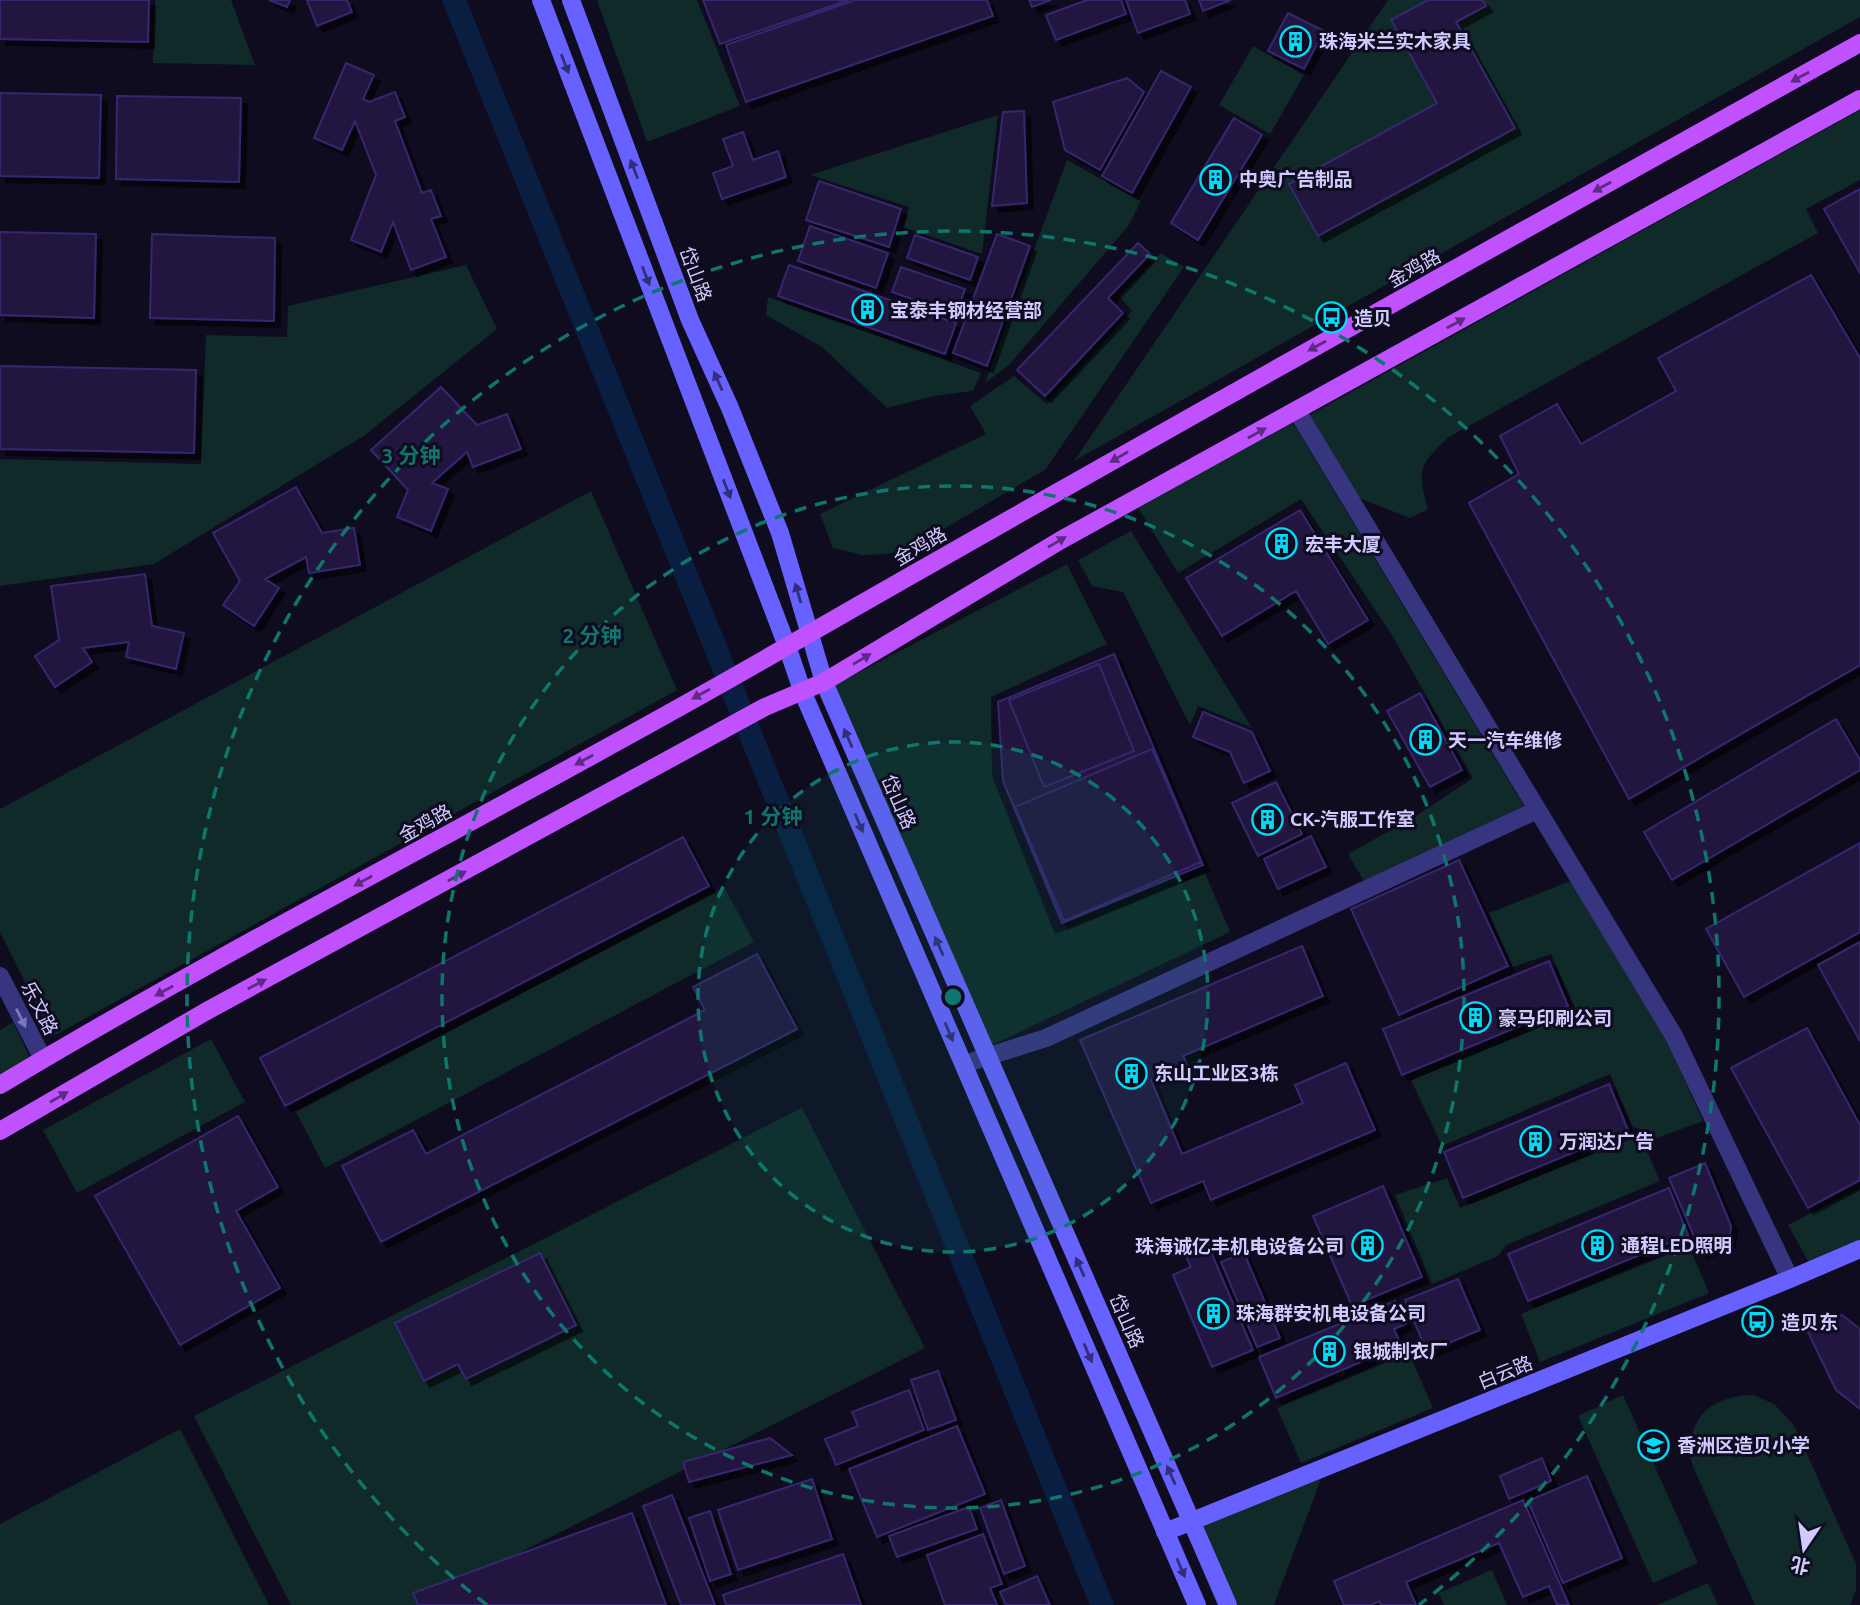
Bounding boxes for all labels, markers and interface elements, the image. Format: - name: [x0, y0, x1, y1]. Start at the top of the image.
- building icon: 珠海米兰实木家具: [1279, 24, 1313, 58]
- place label: 珠海米兰实木家具: [1319, 30, 1471, 52]
- one-way arrow: [560, 53, 571, 74]
- one-way arrow: [1791, 71, 1810, 83]
- one-way arrow: [628, 159, 639, 180]
- building icon: 中奥广告制品: [1199, 162, 1233, 196]
- place label: 中奥广告制品: [1239, 168, 1353, 190]
- one-way arrow: [1592, 181, 1611, 193]
- street label: 岱山路: [676, 243, 716, 305]
- street label: 金鸡路: [1384, 245, 1444, 291]
- one-way arrow: [641, 266, 652, 287]
- building icon: 宝泰丰钢材经营部: [850, 293, 884, 327]
- place label: 宝泰丰钢材经营部: [890, 299, 1042, 321]
- bus stop icon: 造贝: [1314, 301, 1348, 335]
- place label: 造贝: [1354, 307, 1392, 329]
- one-way arrow: [1447, 317, 1466, 329]
- one-way arrow: [1307, 340, 1327, 352]
- one-way arrow: [712, 371, 724, 391]
- one-way arrow: [1247, 427, 1267, 439]
- text: 3 分钟: [382, 443, 440, 467]
- one-way arrow: [1109, 451, 1129, 463]
- one-way arrow: [722, 479, 733, 500]
- street label: 金鸡路: [890, 522, 950, 570]
- building icon: 宏丰大厦: [1265, 527, 1299, 561]
- place label: 宏丰大厦: [1305, 533, 1381, 555]
- one-way arrow: [1048, 536, 1067, 549]
- one-way arrow: [792, 583, 802, 604]
- text: 2 分钟: [563, 623, 621, 647]
- one-way arrow: [853, 653, 872, 666]
- one-way arrow: [692, 688, 711, 700]
- building icon: 天一汽车维修: [1408, 723, 1442, 757]
- one-way arrow: [842, 727, 853, 748]
- place label: 天一汽车维修: [1448, 729, 1562, 751]
- one-way arrow: [574, 754, 594, 766]
- street label: 岱山路: [877, 771, 921, 833]
- street label: 金鸡路: [395, 800, 455, 846]
- building icon: CK-汽服工作室: [1250, 802, 1284, 836]
- text: 1 分钟: [744, 804, 802, 828]
- place label: CK-汽服工作室: [1290, 808, 1415, 830]
- one-way arrow: [853, 813, 865, 833]
- one-way arrow: [447, 870, 467, 882]
- one-way arrow: [353, 876, 373, 887]
- one-way arrow: [934, 935, 945, 956]
- street label: 乐文路: [17, 978, 63, 1038]
- one-way arrow: [247, 978, 266, 990]
- one-way arrow: [154, 985, 173, 997]
- centre of rings: [941, 985, 965, 1009]
- building icon: 豪马印刷公司: [1458, 1001, 1492, 1035]
- place label: 豪马印刷公司: [1498, 1007, 1612, 1029]
- one-way arrow: [16, 1008, 27, 1028]
- one-way arrow: [944, 1021, 955, 1042]
- building icon: 东山工业区3栋: [1114, 1056, 1148, 1090]
- place label: 东山工业区3栋: [1154, 1062, 1279, 1084]
- one-way arrow: [49, 1091, 69, 1103]
- building icon: 万润达广告: [1519, 1124, 1553, 1158]
- place label: 万润达广告: [1559, 1130, 1654, 1152]
- building icon: 通程LED照明: [1581, 1228, 1615, 1262]
- building icon: 珠海诚亿丰机电设备公司: [1350, 1229, 1384, 1263]
- place label: 通程LED照明: [1621, 1234, 1733, 1256]
- place label: 珠海诚亿丰机电设备公司: [1135, 1235, 1344, 1257]
- one-way arrow: [1074, 1257, 1086, 1277]
- street label: 岱山路: [1105, 1290, 1149, 1352]
- building icon: 珠海群安机电设备公司: [1196, 1296, 1230, 1330]
- place label: 珠海群安机电设备公司: [1236, 1302, 1426, 1324]
- bus stop icon: 造贝东: [1741, 1305, 1775, 1339]
- place label: 造贝东: [1781, 1311, 1838, 1333]
- building icon: 银城制衣厂: [1313, 1334, 1347, 1368]
- place label: 银城制衣厂: [1353, 1340, 1448, 1362]
- one-way arrow: [1082, 1343, 1094, 1363]
- street label: 白云路: [1474, 1351, 1536, 1393]
- school or university icon: 香洲区造贝小学: [1637, 1428, 1671, 1462]
- place label: 香洲区造贝小学: [1677, 1434, 1810, 1456]
- one-way arrow: [1165, 1465, 1177, 1485]
- north arrow: [1769, 1514, 1839, 1584]
- text: 北: [1788, 1553, 1812, 1578]
- one-way arrow: [1176, 1558, 1187, 1579]

